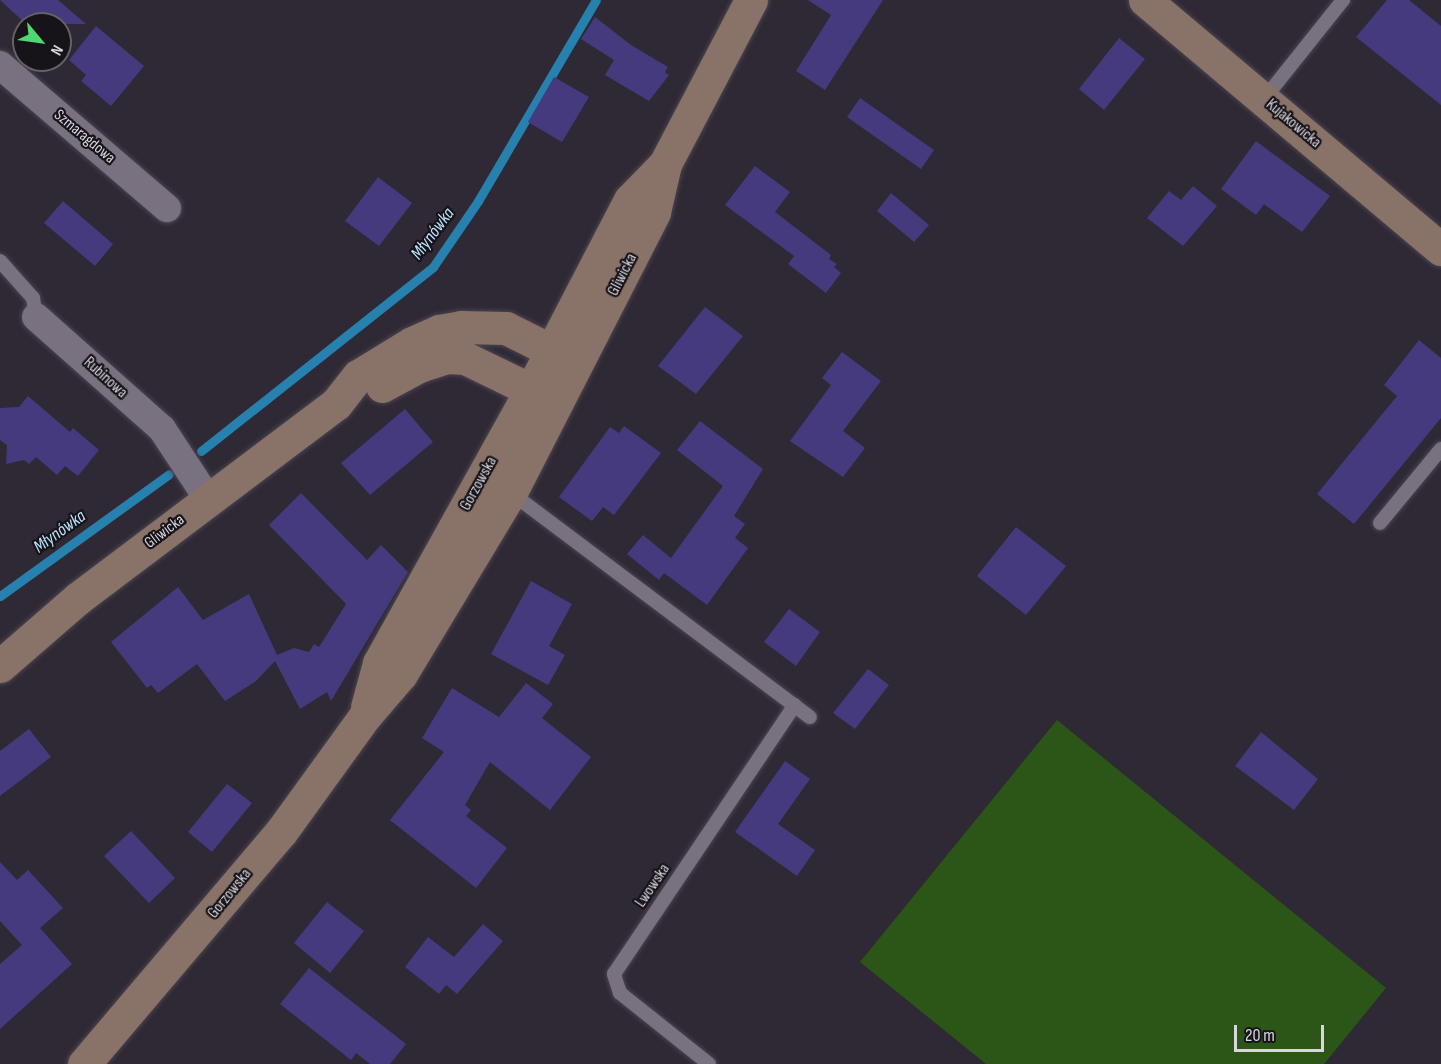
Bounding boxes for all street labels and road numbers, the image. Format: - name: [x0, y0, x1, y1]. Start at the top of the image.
- street label: Kujakowicka: [1262, 95, 1324, 153]
- street label: Szmaragdowa: [49, 106, 119, 168]
- street label: Gliwicka: [604, 251, 642, 299]
- street label: Rubinowa: [79, 353, 131, 403]
- street label: Gorzowska: [456, 454, 502, 514]
- street label: Gliwicka: [141, 511, 189, 553]
- street label: Lwowska: [632, 861, 674, 911]
- street label: Gorzowska: [204, 865, 256, 923]

